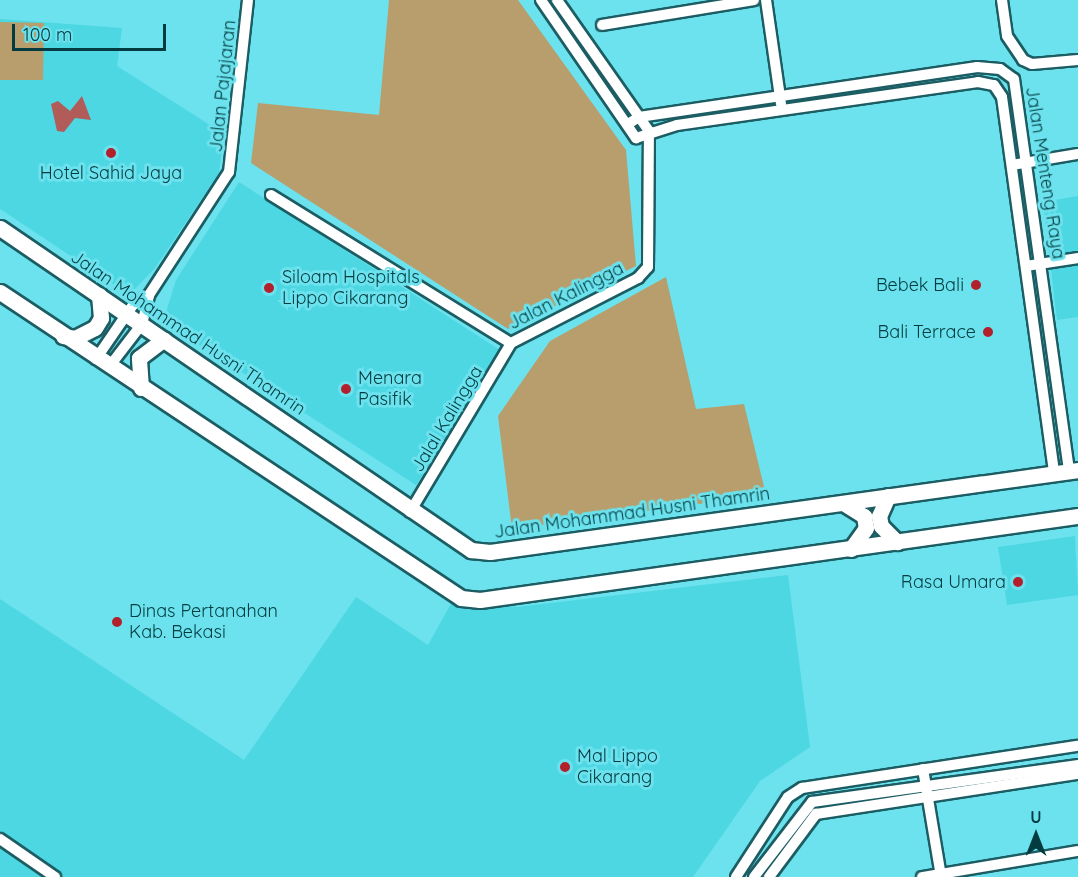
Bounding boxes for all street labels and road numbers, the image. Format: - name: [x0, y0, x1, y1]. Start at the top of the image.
- street label: Jalan Pajajaran: [205, 19, 241, 153]
- street label: Jalan Menteng Raya: [1021, 85, 1069, 261]
- street label: Jalan Mohammad Husni Thamrin: [67, 246, 309, 420]
- street label: Jalan Kalingga: [505, 258, 627, 334]
- street label: Jalal Kalingga: [407, 362, 487, 476]
- street label: Jalan Mohammad Husni Thamrin: [493, 483, 771, 543]

